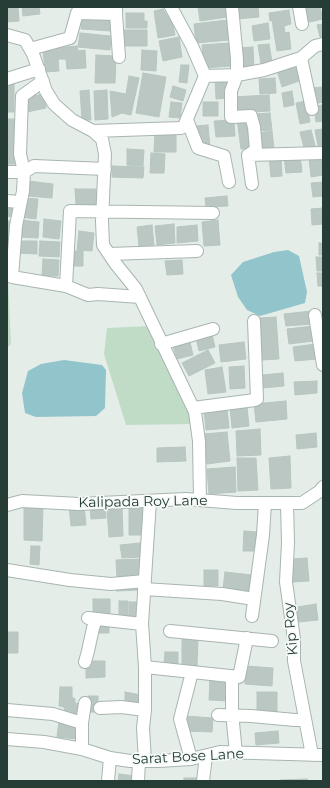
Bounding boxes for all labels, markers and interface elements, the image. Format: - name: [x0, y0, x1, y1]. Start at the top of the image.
- street label: Kalipada Roy Lane: [78, 492, 208, 512]
- street label: Kip Roy: [280, 602, 302, 656]
- street label: Sarat Bose Lane: [132, 746, 244, 768]

